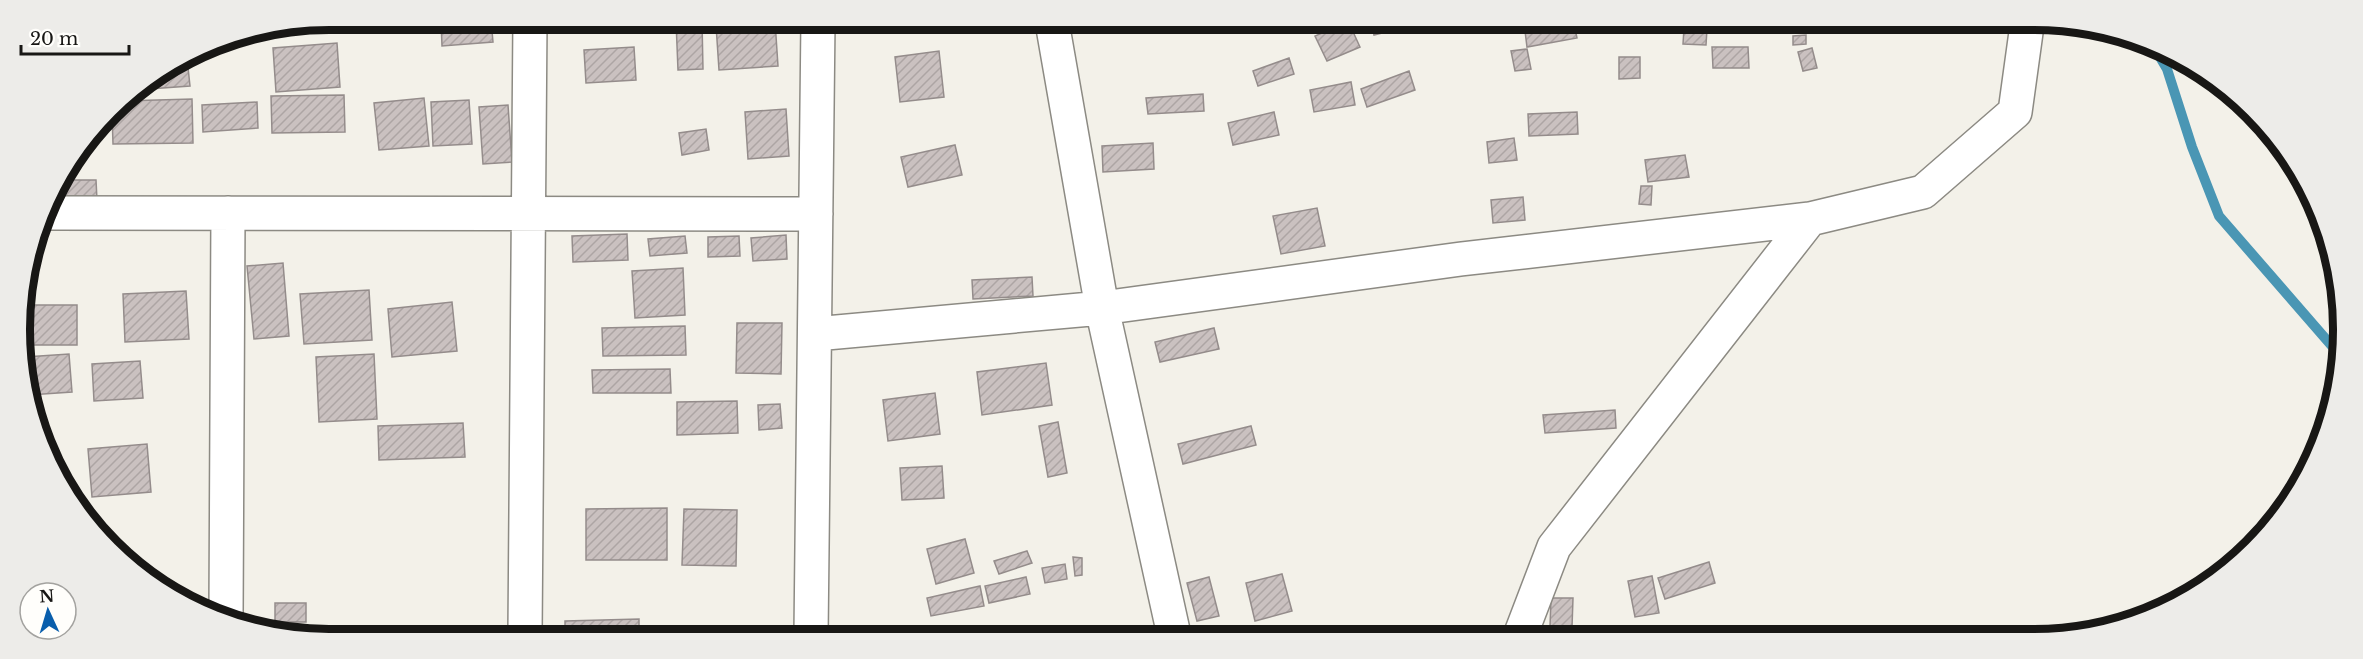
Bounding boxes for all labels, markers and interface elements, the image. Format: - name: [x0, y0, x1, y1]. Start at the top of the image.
- scale bar: [21, 18, 129, 56]
- text: 20 m: [30, 28, 78, 50]
- north arrow: [18, 581, 78, 641]
- text: N: [39, 586, 55, 607]

